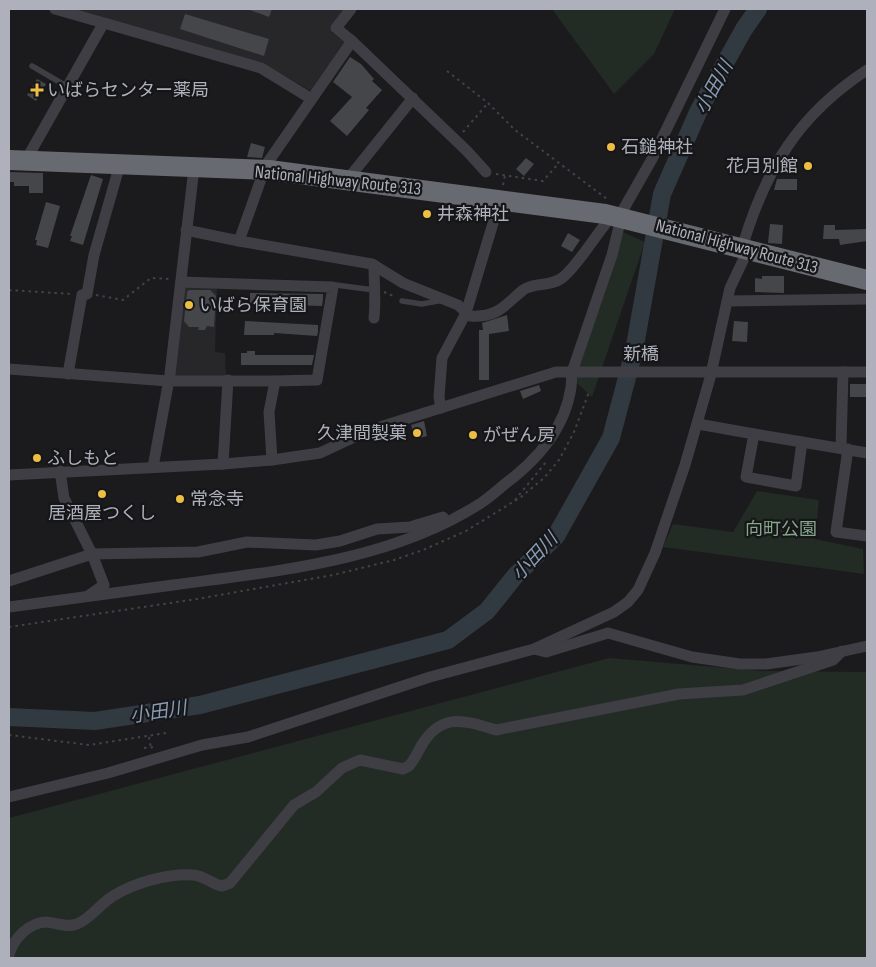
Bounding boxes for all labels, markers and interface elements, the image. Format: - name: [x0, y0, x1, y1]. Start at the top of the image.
- water label: 小田川: [690, 55, 739, 118]
- place label: いばらセンター薬局: [47, 80, 209, 101]
- marker: いばらセンター薬局: [31, 84, 43, 96]
- place label: 石鎚神社: [621, 137, 693, 158]
- marker: 石鎚神社: [605, 141, 617, 153]
- place label: 花月別館: [726, 156, 798, 177]
- marker: 花月別館: [802, 160, 814, 172]
- street label: National Highway Route 313: [254, 161, 422, 200]
- place label: 井森神社: [437, 204, 509, 225]
- marker: 井森神社: [421, 208, 433, 220]
- street label: National Highway Route 313: [653, 215, 820, 278]
- place label: いばら保育園: [199, 295, 307, 316]
- marker: いばら保育園: [183, 299, 195, 311]
- street label: 新橋: [623, 344, 659, 365]
- place label: 久津間製菓: [317, 423, 407, 444]
- place label: がぜん房: [483, 425, 555, 446]
- marker: 久津間製菓: [411, 427, 423, 439]
- marker: がぜん房: [467, 429, 479, 441]
- place label: ふしもと: [47, 448, 119, 469]
- marker: ふしもと: [31, 452, 43, 464]
- marker: 居酒屋つくし: [96, 488, 108, 500]
- place label: 常念寺: [190, 489, 244, 510]
- marker: 常念寺: [174, 493, 186, 505]
- place label: 居酒屋つくし: [48, 503, 156, 524]
- park label: 向町公園: [745, 519, 817, 540]
- water label: 小田川: [507, 527, 564, 586]
- water label: 小田川: [128, 696, 190, 728]

